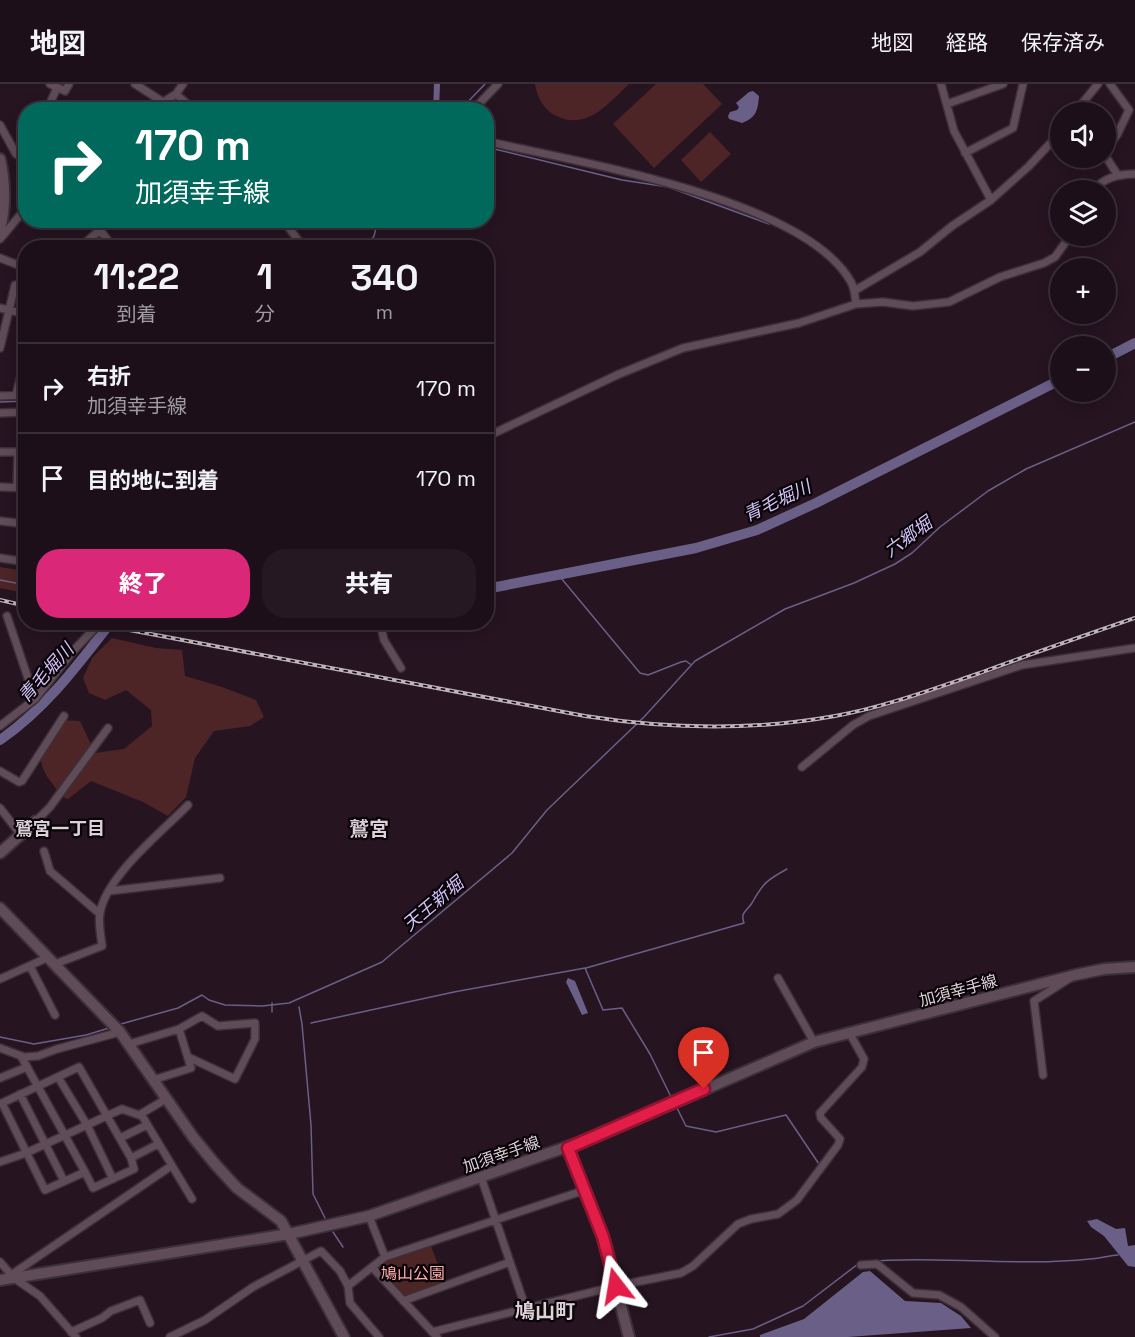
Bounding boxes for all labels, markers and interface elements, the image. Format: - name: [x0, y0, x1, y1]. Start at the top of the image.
- text: 地図: [30, 25, 86, 61]
- text: 地図: [871, 29, 913, 56]
- text: 経路: [946, 29, 988, 56]
- text: 保存済み: [1021, 29, 1105, 56]
- map controls: [1050, 102, 1116, 402]
- button: sound: [1050, 102, 1116, 168]
- text: 170 m: [135, 119, 251, 172]
- icon: right: [36, 126, 114, 204]
- text: 加須幸手線: [135, 175, 270, 210]
- button: layers: [1050, 180, 1116, 246]
- text: 11:22: [93, 254, 180, 300]
- text: 1: [257, 254, 273, 300]
- text: 340: [350, 255, 419, 301]
- button: +: [1050, 258, 1116, 324]
- text: m: [376, 299, 393, 325]
- text: 到着: [116, 301, 156, 327]
- text: 分: [255, 301, 275, 327]
- button: −: [1050, 336, 1116, 402]
- text: 右折: [87, 362, 131, 390]
- icon: right: [36, 372, 69, 405]
- text: 170 m: [416, 374, 476, 402]
- text: 加須幸手線: [87, 393, 187, 419]
- icon: arrive: [36, 462, 69, 495]
- text: 170 m: [416, 464, 476, 492]
- text: 目的地に到着: [87, 466, 219, 494]
- water label: 青毛堀川: [739, 474, 816, 526]
- water label: 六郷堀: [879, 510, 939, 562]
- button: 終了: [36, 549, 250, 618]
- button: 共有: [262, 549, 476, 618]
- water label: 青毛堀川: [13, 637, 80, 707]
- district label: 鷲宮: [349, 816, 389, 842]
- district label: 鷲宮一丁目: [15, 817, 105, 840]
- water label: 天王新堀: [398, 870, 470, 936]
- street label: 加須幸手線: [917, 970, 999, 1011]
- pin: [678, 1027, 729, 1089]
- icon: arrive: [687, 1036, 720, 1069]
- street label: 加須幸手線: [460, 1132, 542, 1177]
- position arrow: [584, 1254, 648, 1318]
- park label: 鳩山公園: [381, 1263, 445, 1284]
- district label: 鳩山町: [515, 1298, 575, 1324]

